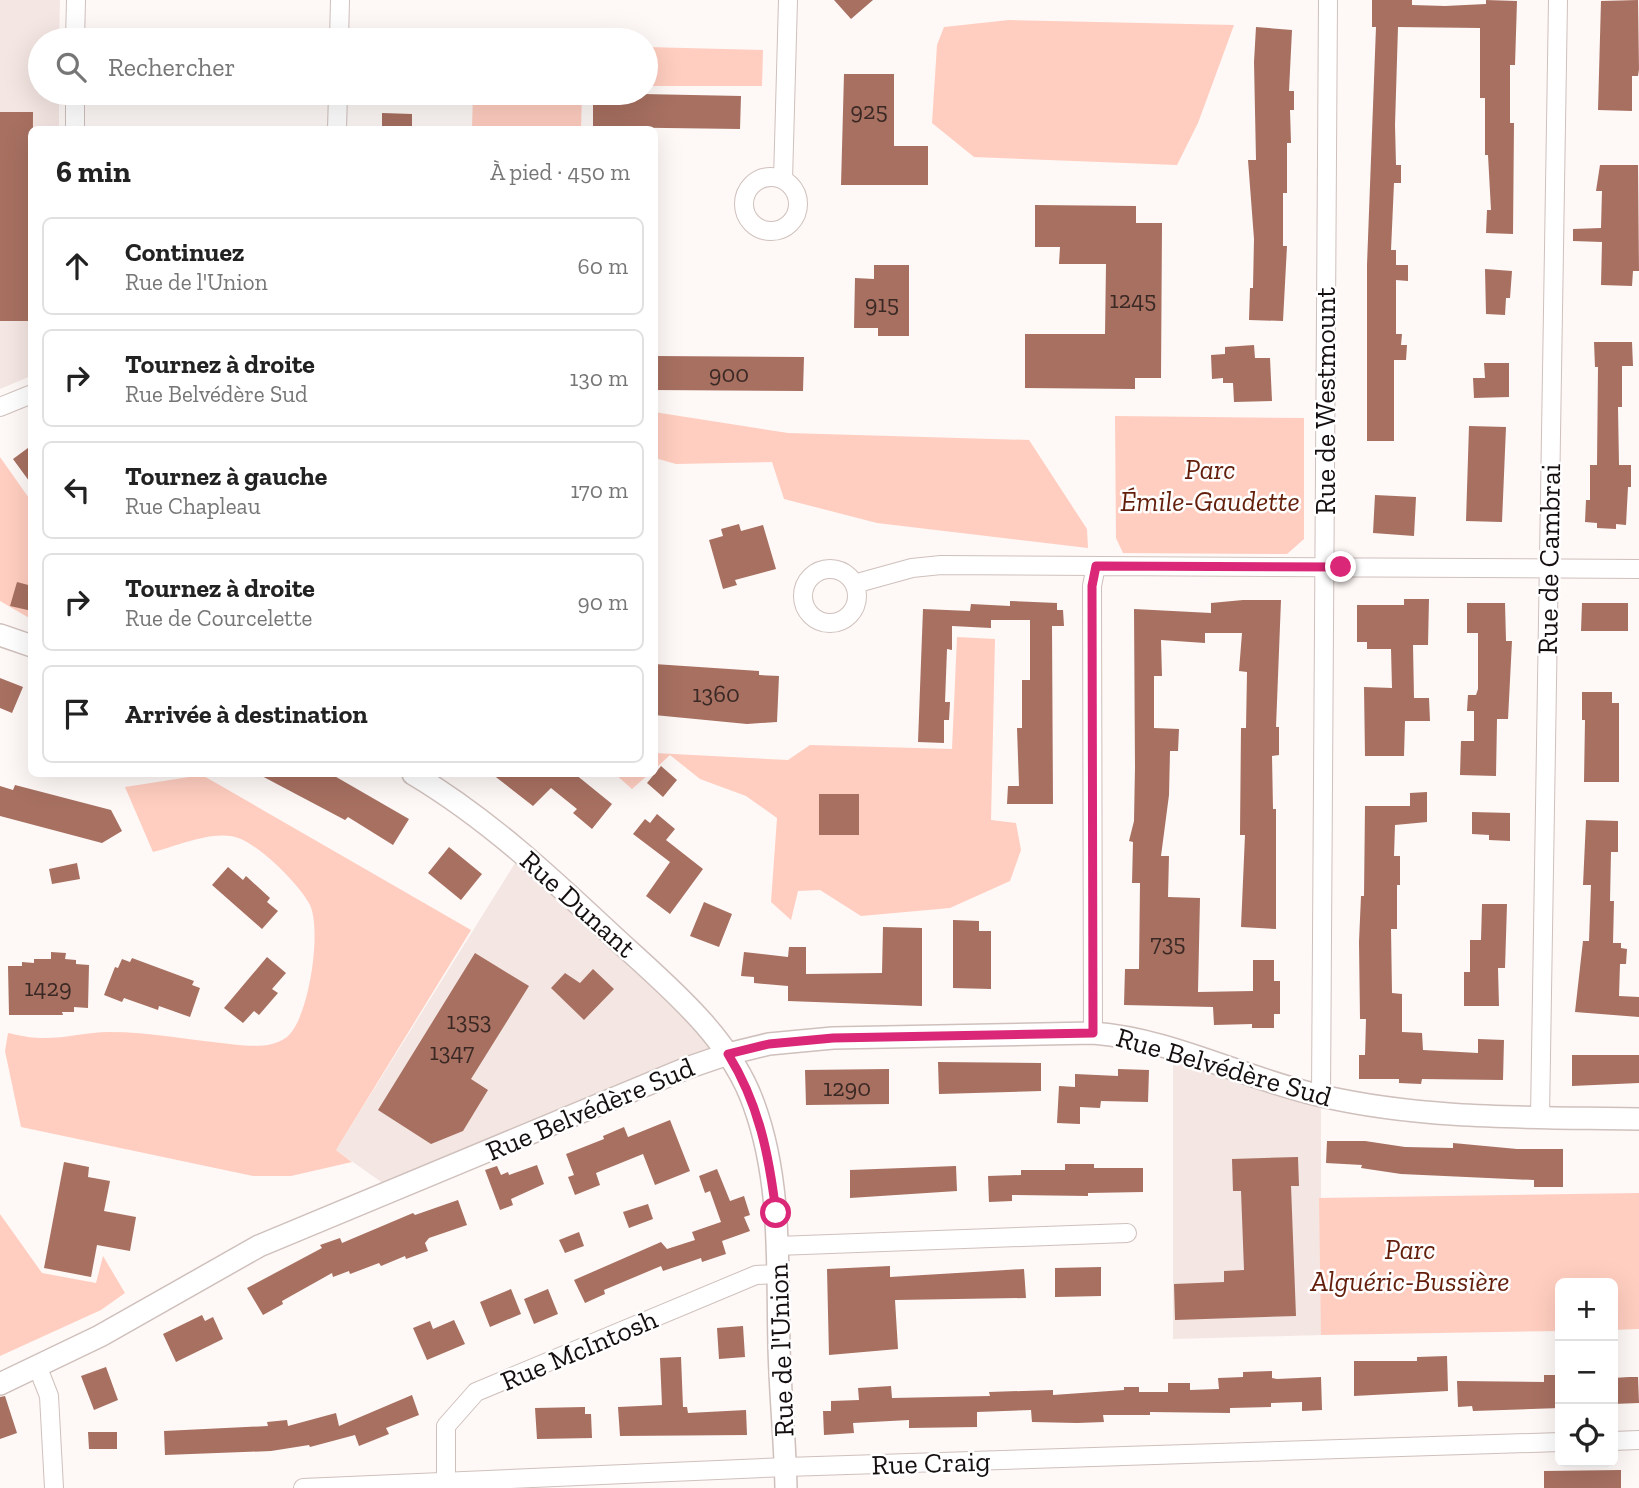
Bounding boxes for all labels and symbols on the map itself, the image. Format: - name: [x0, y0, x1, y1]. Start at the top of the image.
- house number: 925: [850, 96, 888, 125]
- house number: 1245: [1110, 285, 1156, 314]
- street label: Rue de Westmount: [1309, 286, 1342, 515]
- house number: 915: [865, 289, 899, 318]
- house number: 900: [709, 359, 749, 388]
- park label: Parc Émile-Gaudette: [1120, 453, 1300, 518]
- street label: Rue de Cambrai: [1531, 463, 1567, 655]
- route end: [1325, 551, 1356, 582]
- house number: 1360: [692, 679, 740, 708]
- street label: Rue Dunant: [513, 844, 643, 965]
- house number: 735: [1150, 928, 1186, 957]
- house number: 1429: [24, 973, 72, 1002]
- house number: 1353: [447, 1006, 492, 1035]
- street label: Rue Belvédère Sud: [1113, 1020, 1335, 1114]
- house number: 1347: [430, 1037, 474, 1066]
- street label: Rue Belvédère Sud: [481, 1050, 699, 1168]
- house number: 1290: [823, 1073, 871, 1102]
- route start: [760, 1197, 791, 1228]
- park label: Parc Alguéric-Bussière: [1309, 1233, 1510, 1298]
- street label: Rue de l'Union: [761, 1263, 801, 1437]
- street label: Rue McIntosh: [496, 1302, 663, 1398]
- street label: Rue Craig: [871, 1444, 991, 1482]

